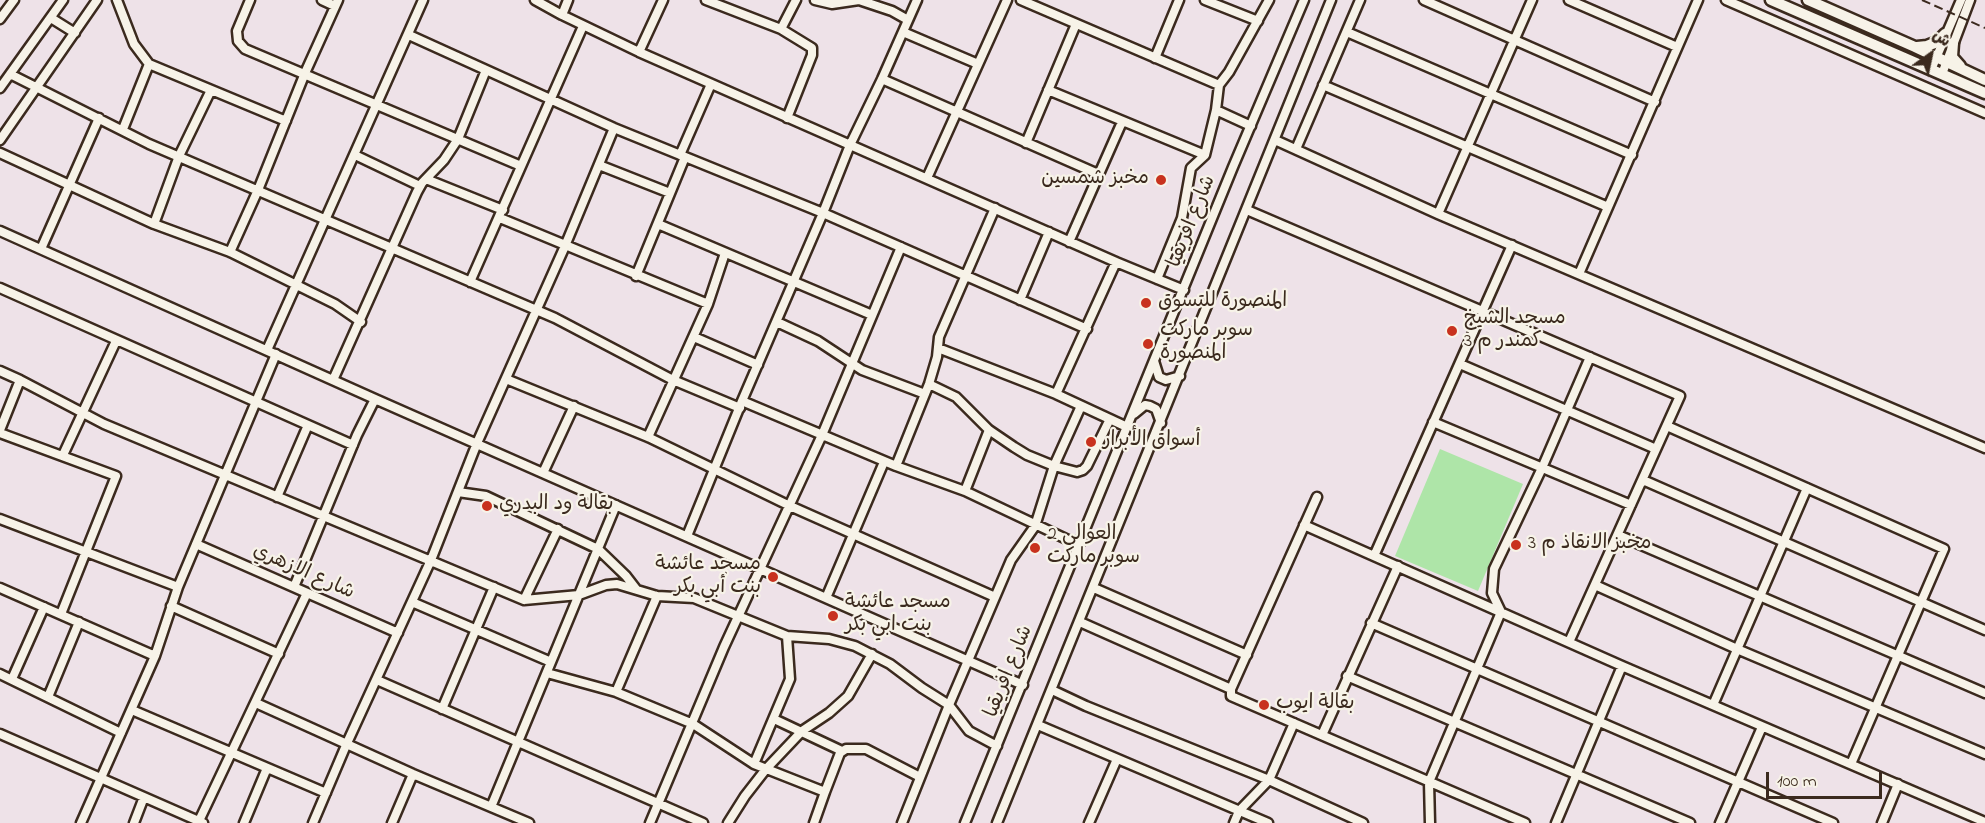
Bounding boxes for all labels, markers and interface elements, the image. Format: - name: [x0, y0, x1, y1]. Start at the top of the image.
- north arrow: [1901, 24, 1961, 84]
- text: ش: [1927, 24, 1955, 54]
- place label: مخبز شمسين: [1041, 168, 1149, 192]
- marker: مخبز شمسين: [1154, 173, 1168, 187]
- street label: شارع افريقيا: [1164, 173, 1222, 271]
- place label: المنصورة للتسوق: [1158, 291, 1287, 315]
- marker: المنصورة للتسوق: [1139, 296, 1153, 310]
- place label: مسجد الشيخ كمندر م 3: [1464, 308, 1566, 355]
- place label: سوبر ماركت المنصورة: [1160, 320, 1253, 367]
- marker: مسجد الشيخ كمندر م 3: [1445, 324, 1459, 338]
- marker: سوبر ماركت المنصورة: [1141, 337, 1155, 351]
- place label: أسواق الأبرار: [1103, 430, 1200, 454]
- marker: أسواق الأبرار: [1084, 435, 1098, 449]
- place label: بقالة ود البدري: [499, 494, 614, 518]
- marker: بقالة ود البدري: [480, 499, 494, 513]
- place label: العوالي 2 سوبر ماركت: [1047, 524, 1140, 571]
- place label: مخبز الانقاذ م 3: [1528, 533, 1651, 557]
- marker: مخبز الانقاذ م 3: [1509, 538, 1523, 552]
- street label: شارع الازهري: [248, 540, 358, 606]
- marker: العوالي 2 سوبر ماركت: [1028, 541, 1042, 555]
- place label: مسجد عائشة بنت أبي بكر: [655, 554, 761, 601]
- marker: مسجد عائشة بنت أبي بكر: [766, 570, 780, 584]
- place label: مسجد عائشة بنت ابي بكر: [845, 592, 951, 639]
- marker: مسجد عائشة بنت ابي بكر: [826, 609, 840, 623]
- street label: شارع افريقيا: [981, 623, 1039, 721]
- place label: بقالة ايوب: [1276, 693, 1355, 717]
- marker: بقالة ايوب: [1257, 698, 1271, 712]
- scale bar: [1769, 760, 1884, 798]
- text: 100 m: [1777, 769, 1817, 795]

